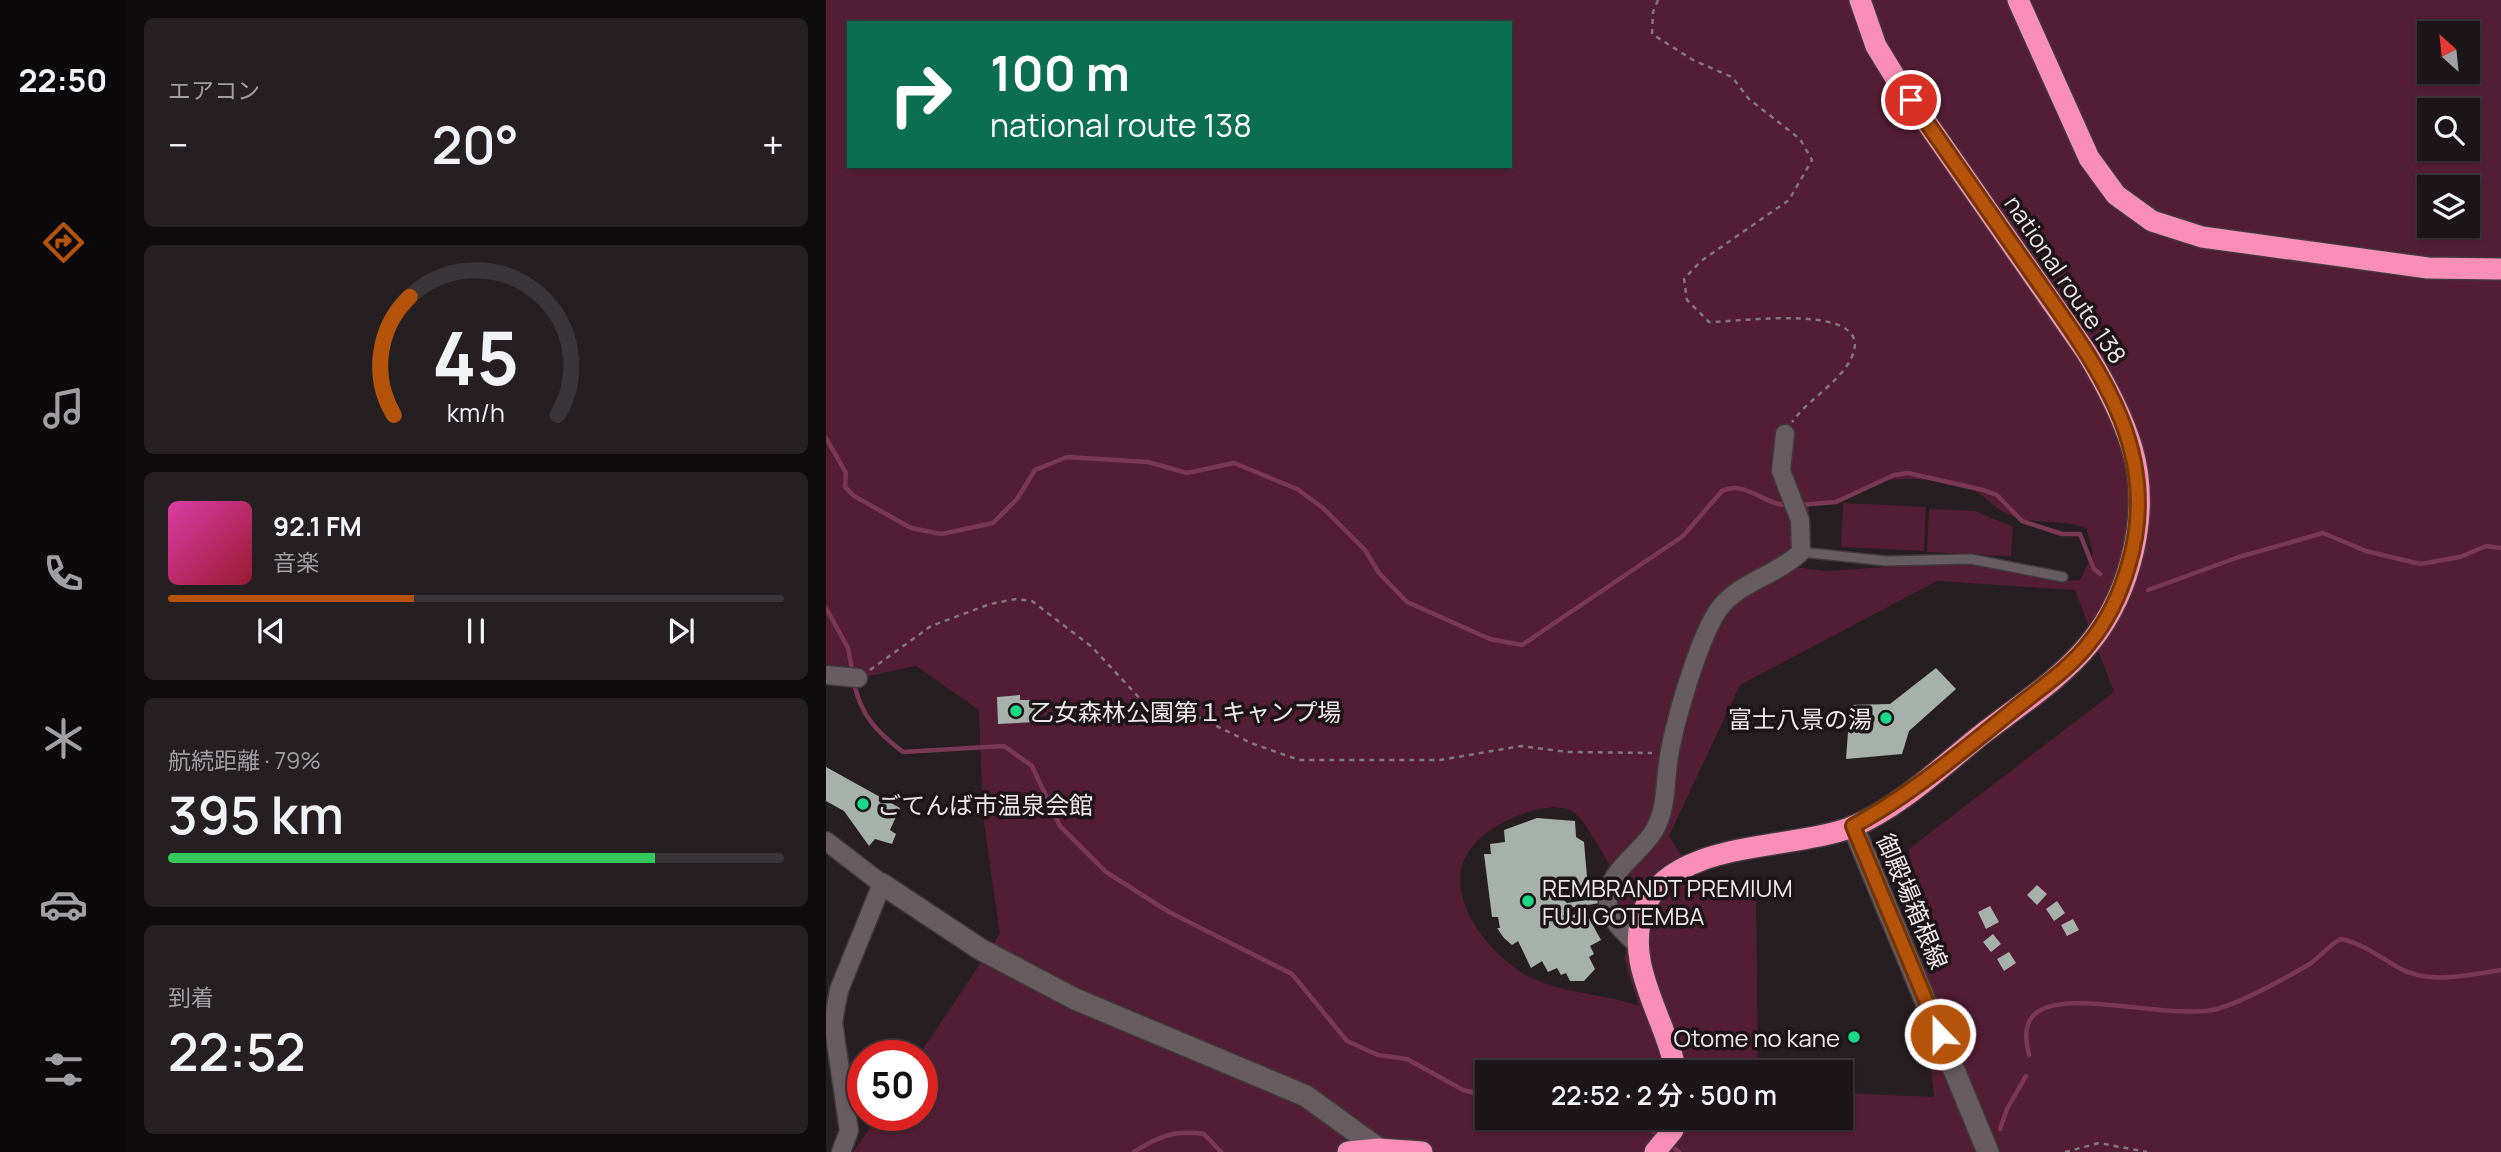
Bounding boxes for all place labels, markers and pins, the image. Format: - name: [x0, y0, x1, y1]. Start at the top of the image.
- pin: [1881, 70, 1941, 130]
- place label: 乙女森林公園第１キャンプ場: [1030, 695, 1341, 728]
- place label: 富士八景の湯: [1728, 702, 1872, 735]
- marker: 乙女森林公園第１キャンプ場: [1008, 703, 1024, 719]
- marker: 富士八景の湯: [1878, 710, 1894, 726]
- place label: ごてんば市温泉会館: [877, 788, 1093, 821]
- marker: ごてんば市温泉会館: [855, 796, 871, 812]
- place label: REMBRANDT PREMIUM FUJI GOTEMBA: [1542, 871, 1793, 932]
- marker: REMBRANDT PREMIUM FUJI GOTEMBA: [1520, 893, 1536, 909]
- place label: Otome no kane: [1674, 1021, 1840, 1054]
- marker: Otome no kane: [1846, 1029, 1862, 1045]

